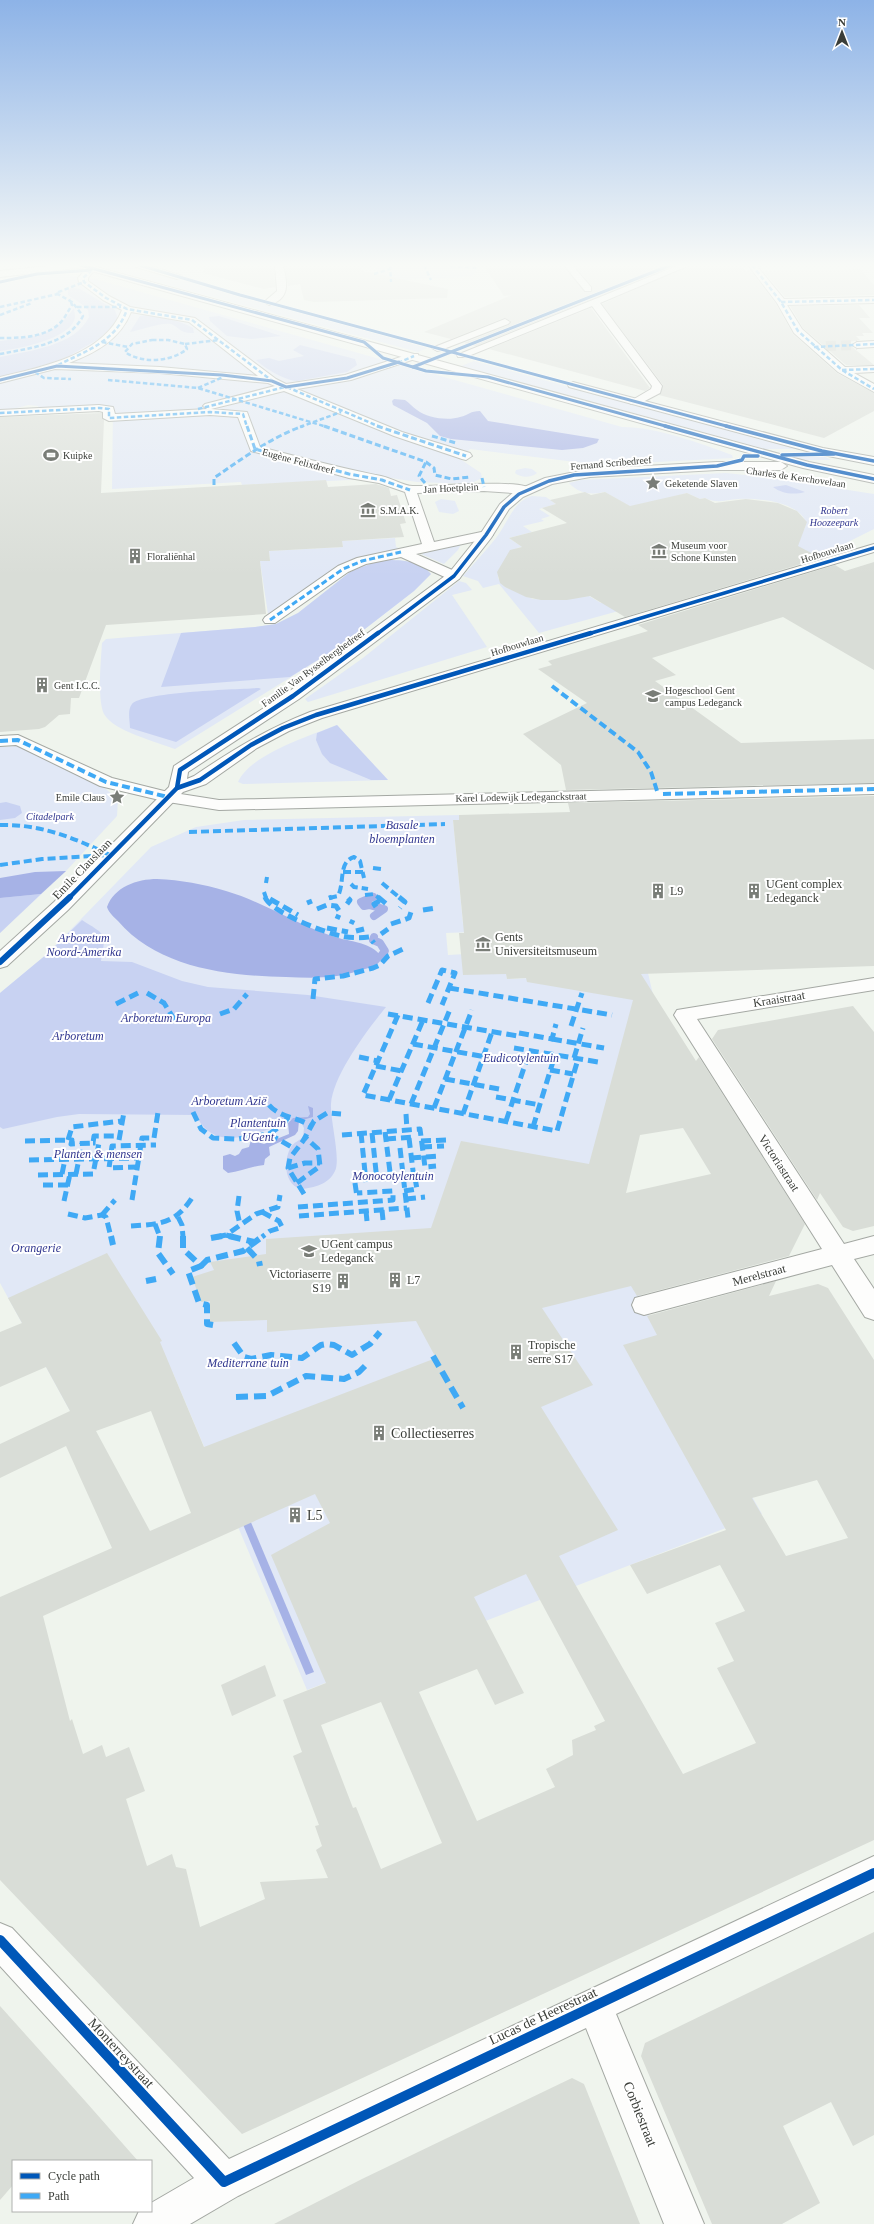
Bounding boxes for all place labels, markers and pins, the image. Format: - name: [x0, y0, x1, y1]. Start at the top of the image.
- sports icon: Kuipke: [42, 446, 60, 464]
- place label: Kuipke: [63, 450, 93, 461]
- place icon: Geketende Slaven: [644, 474, 662, 492]
- place label: Geketende Slaven: [665, 478, 737, 489]
- museum icon: S.M.A.K.: [359, 501, 377, 519]
- place label: S.M.A.K.: [380, 505, 419, 516]
- place label: Museum voor Schone Kunsten: [671, 540, 736, 563]
- museum icon: Museum voor Schone Kunsten: [650, 542, 668, 560]
- building icon: Floraliënhal: [126, 547, 144, 565]
- place label: Floraliënhal: [147, 551, 196, 562]
- building icon: Gent I.C.C.: [33, 676, 51, 694]
- place label: Gent I.C.C.: [54, 680, 100, 691]
- place label: Hogeschool Gent campus Ledeganck: [665, 685, 742, 708]
- school or university icon: Hogeschool Gent campus Ledeganck: [644, 687, 662, 705]
- place icon: Emile Claus: [108, 788, 126, 806]
- place label: Emile Claus: [56, 792, 105, 803]
- place label: UGent complex Ledeganck: [766, 877, 842, 905]
- building icon: L9: [649, 882, 667, 900]
- building icon: UGent complex Ledeganck: [745, 882, 763, 900]
- place label: L9: [670, 884, 683, 898]
- place label: Gents Universiteitsmuseum: [495, 930, 598, 958]
- museum icon: Gents Universiteitsmuseum: [474, 935, 492, 953]
- place label: UGent campus Ledeganck: [321, 1237, 393, 1265]
- school or university icon: UGent campus Ledeganck: [300, 1242, 318, 1260]
- place label: Victoriaserre S19: [269, 1267, 331, 1295]
- building icon: L7: [386, 1271, 404, 1289]
- building icon: Victoriaserre S19: [334, 1272, 352, 1290]
- place label: L7: [407, 1273, 420, 1287]
- place label: Tropische serre S17: [528, 1338, 576, 1366]
- building icon: Tropische serre S17: [507, 1343, 525, 1361]
- building icon: Collectieserres: [370, 1424, 388, 1442]
- place label: Collectieserres: [391, 1426, 474, 1441]
- building icon: L5: [286, 1506, 304, 1524]
- place label: L5: [307, 1508, 323, 1523]

